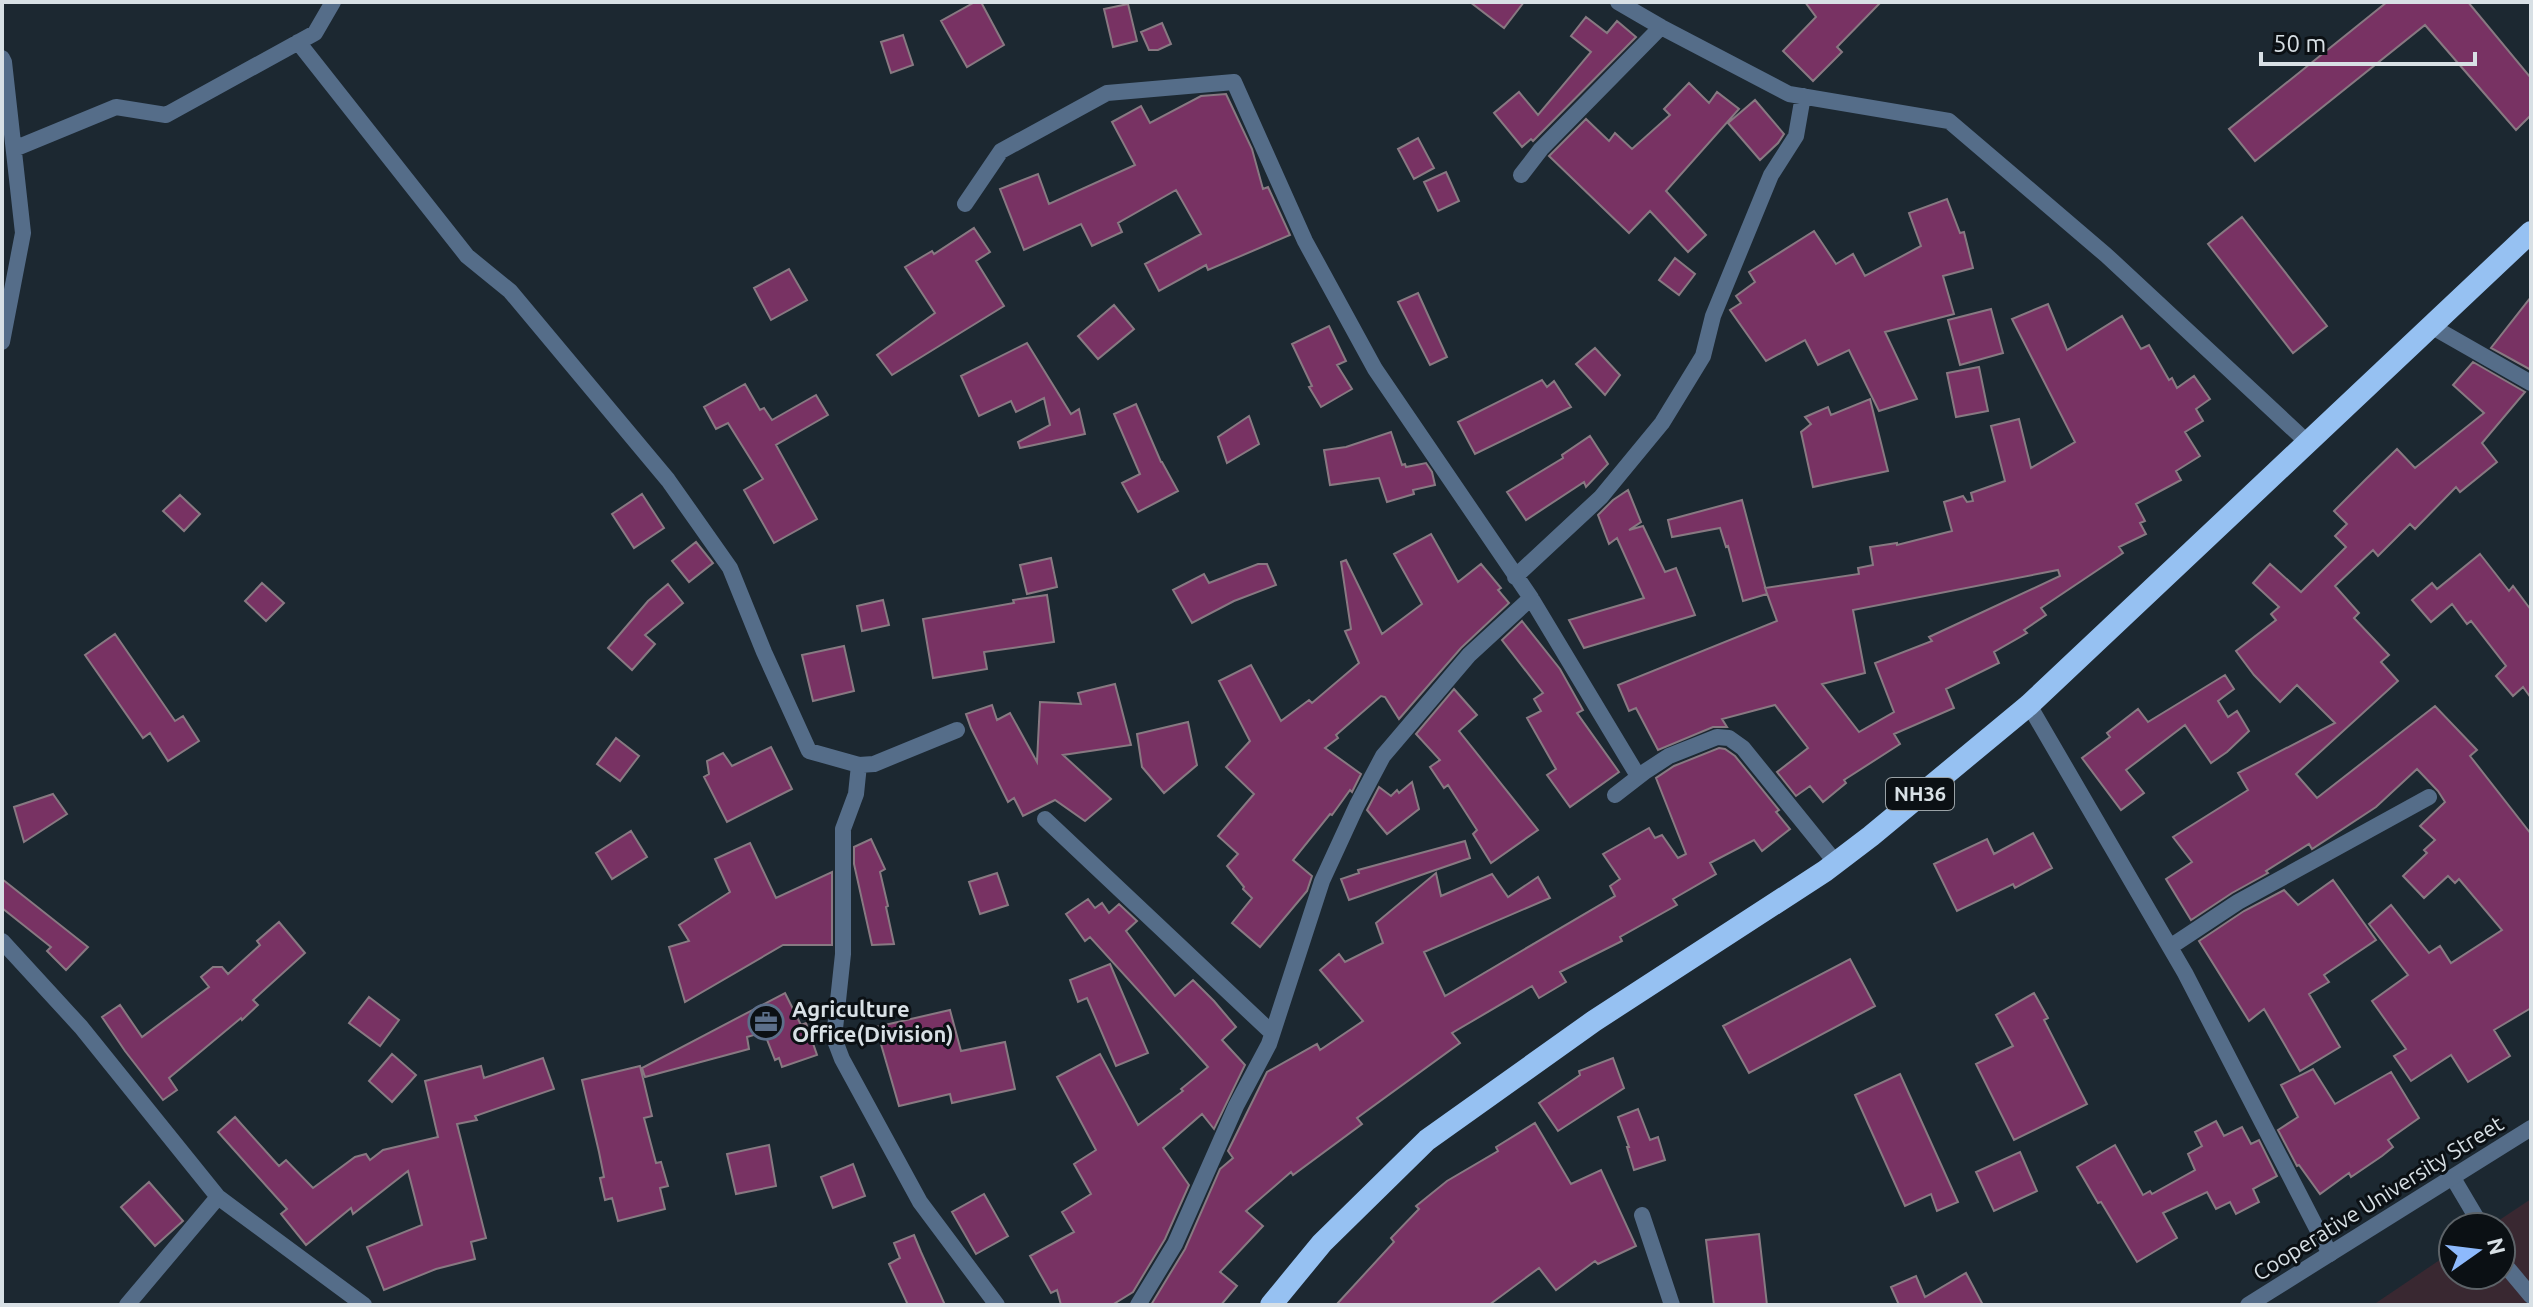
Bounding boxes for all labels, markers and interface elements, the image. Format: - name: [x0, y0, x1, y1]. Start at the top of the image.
- scale bar: [2261, 16, 2475, 66]
- text: 50 m: [2273, 30, 2326, 57]
- road number: NH36: [1886, 778, 1954, 810]
- place label: Agriculture Office(Division): [792, 996, 954, 1047]
- office icon: Agriculture Office(Division): [747, 1003, 785, 1041]
- street label: Cooperative University Street: [2248, 1110, 2508, 1285]
- north arrow: [2437, 1211, 2517, 1291]
- text: N: [2483, 1235, 2511, 1257]

